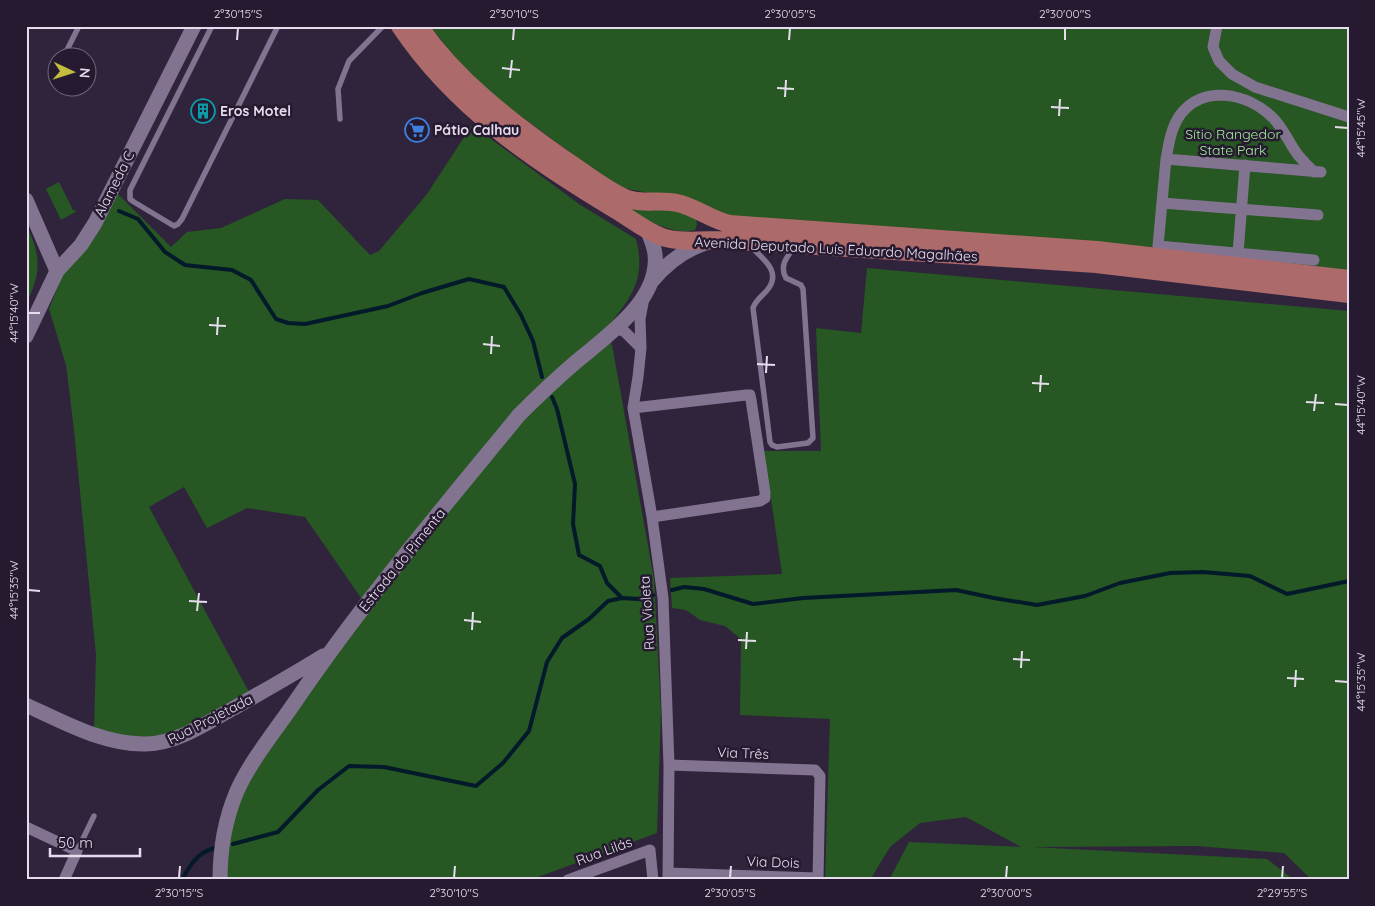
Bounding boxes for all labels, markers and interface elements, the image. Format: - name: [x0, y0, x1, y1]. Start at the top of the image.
- text: 2°30'15"S: [214, 6, 263, 21]
- text: 2°30'10"S: [489, 6, 539, 21]
- text: 2°30'05"S: [764, 6, 816, 21]
- text: 2°30'00"S: [1039, 6, 1091, 21]
- north arrow: [48, 48, 98, 98]
- text: N: [76, 67, 94, 79]
- building icon: Eros Motel: [190, 98, 216, 124]
- text: 44°15'45"W: [1353, 98, 1368, 158]
- place label: Eros Motel: [220, 102, 291, 120]
- supermarket icon: Pátio Calhau: [404, 117, 430, 143]
- place label: Pátio Calhau: [434, 121, 519, 139]
- park label: Sítio Rangedor State Park: [1185, 125, 1281, 159]
- street label: Alameda C: [90, 148, 138, 220]
- street label: Avenida Deputado Luís Eduardo Magalhães: [694, 233, 978, 265]
- text: 44°15'40"W: [6, 283, 21, 343]
- text: 44°15'40"W: [1353, 375, 1368, 435]
- street label: Estrada do Pimenta: [355, 505, 449, 615]
- text: 44°15'35"W: [6, 560, 21, 619]
- street label: Rua Violeta: [635, 575, 659, 651]
- text: 44°15'35"W: [1353, 652, 1368, 711]
- street label: Rua Projetada: [164, 690, 256, 748]
- street label: Via Três: [717, 743, 769, 763]
- scale bar: [50, 826, 140, 858]
- text: 50 m: [58, 833, 93, 852]
- street label: Rua Lilás: [574, 833, 634, 869]
- street label: Via Dois: [746, 852, 800, 872]
- text: 2°30'15"S: [155, 885, 204, 900]
- text: 2°30'10"S: [429, 885, 479, 900]
- text: 2°30'05"S: [704, 885, 756, 900]
- text: 2°30'00"S: [980, 885, 1032, 900]
- text: 2°29'55"S: [1257, 885, 1308, 900]

